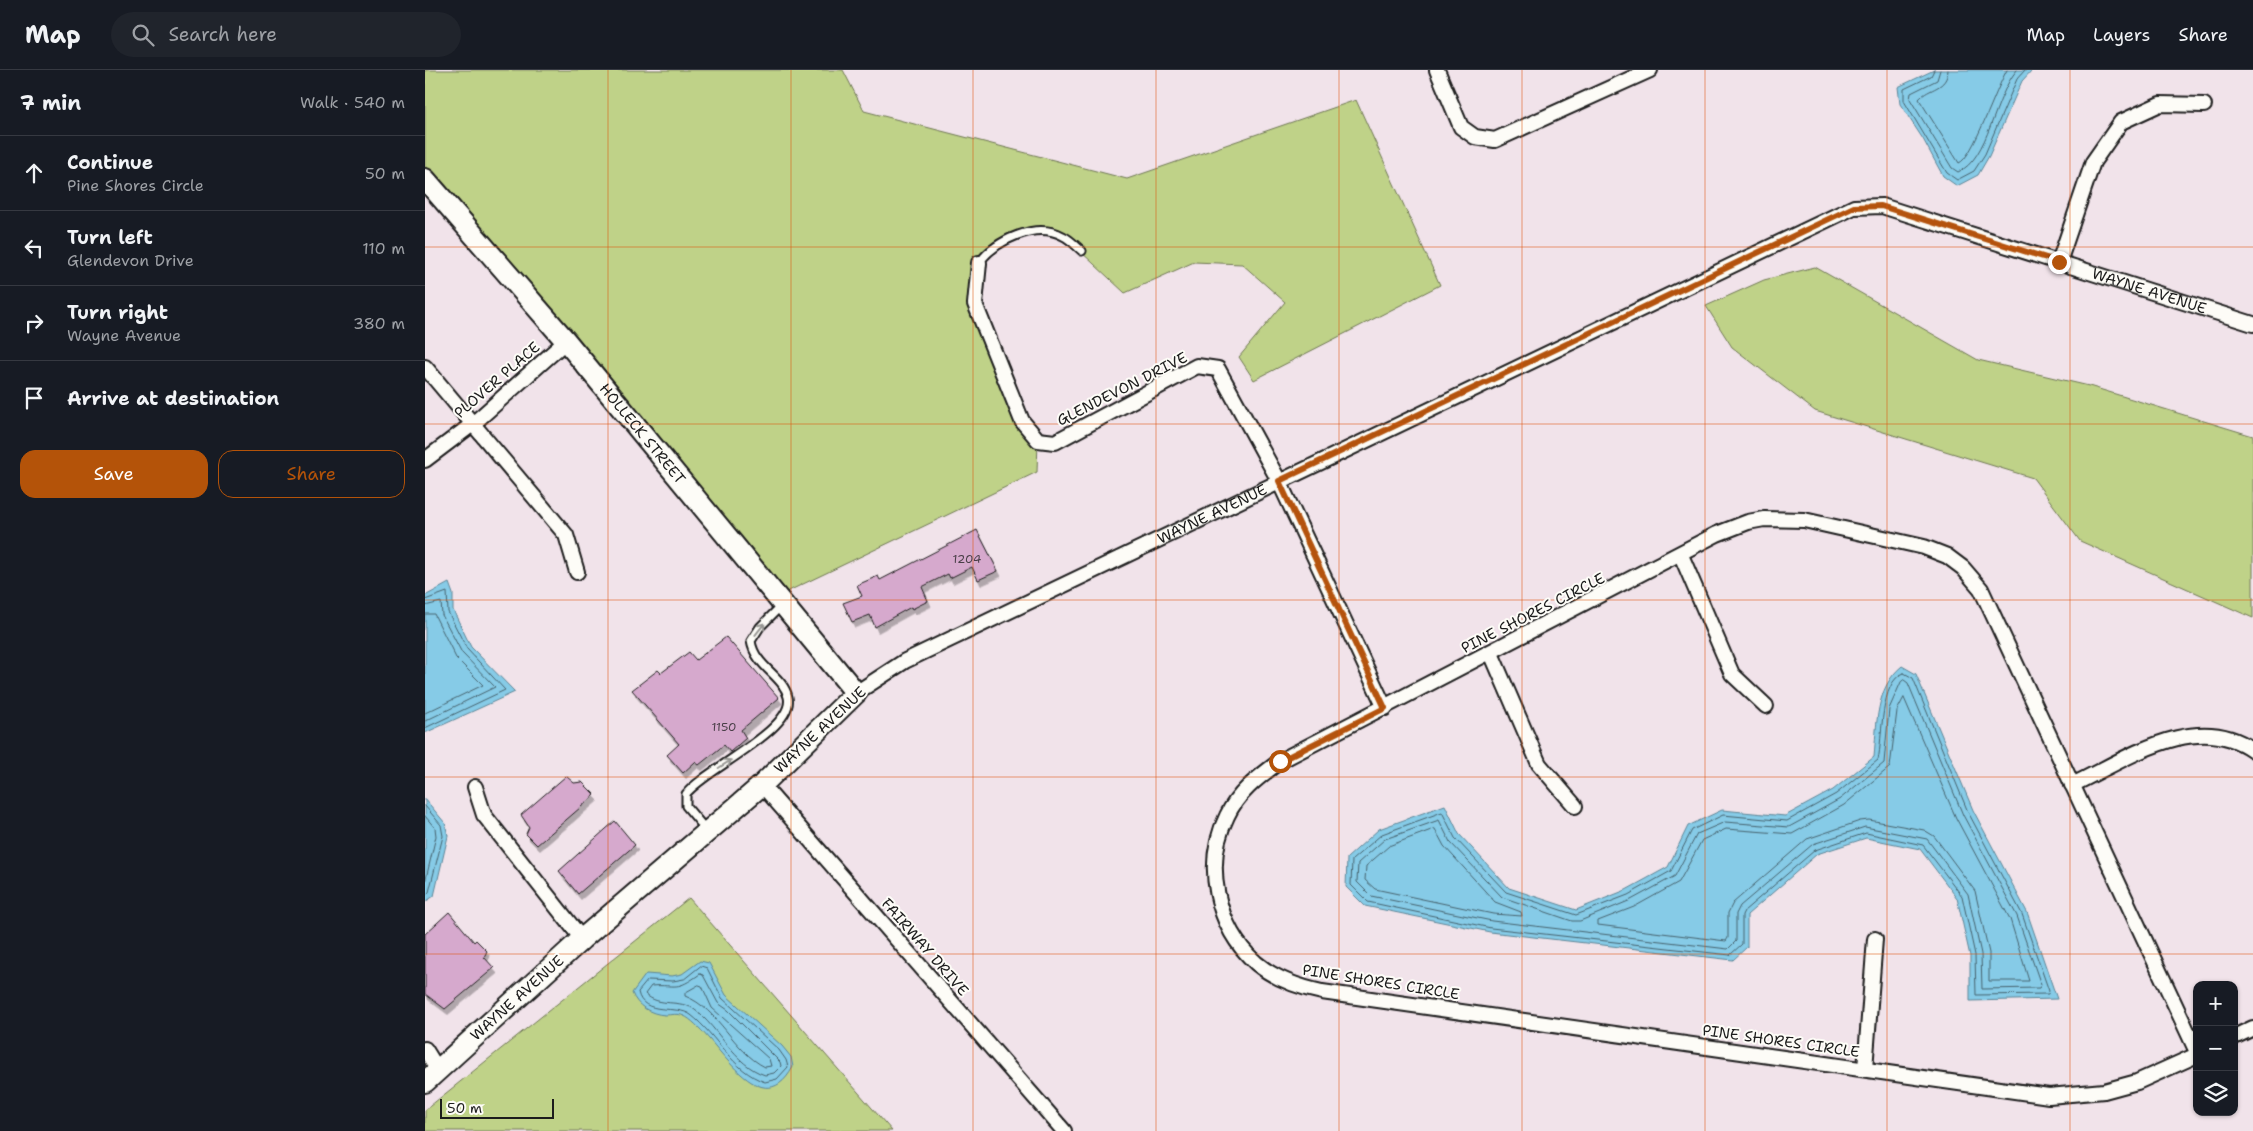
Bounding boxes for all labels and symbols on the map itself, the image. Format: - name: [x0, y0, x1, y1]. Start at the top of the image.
- route end: [2048, 251, 2071, 274]
- street label: WAYNE AVENUE: [2089, 263, 2209, 319]
- street label: PLOVER PLACE: [450, 337, 544, 423]
- street label: GLENDEVON DRIVE: [1053, 347, 1191, 431]
- street label: HOLLECK STREET: [595, 379, 690, 488]
- street label: WAYNE AVENUE: [1154, 479, 1270, 549]
- house number: 1204: [953, 551, 981, 567]
- street label: PINE SHORES CIRCLE: [1458, 568, 1608, 658]
- one-way arrow: [754, 623, 765, 636]
- street label: WAYNE AVENUE: [770, 682, 870, 778]
- house number: 1150: [711, 719, 737, 735]
- route start: [1269, 750, 1292, 773]
- one-way arrow: [717, 759, 731, 769]
- street label: FAIRWAY DRIVE: [877, 894, 973, 1000]
- street label: WAYNE AVENUE: [466, 951, 568, 1045]
- street label: PINE SHORES CIRCLE: [1301, 960, 1461, 1004]
- street label: PINE SHORES CIRCLE: [1701, 1020, 1861, 1062]
- scale bar: [440, 1096, 554, 1119]

